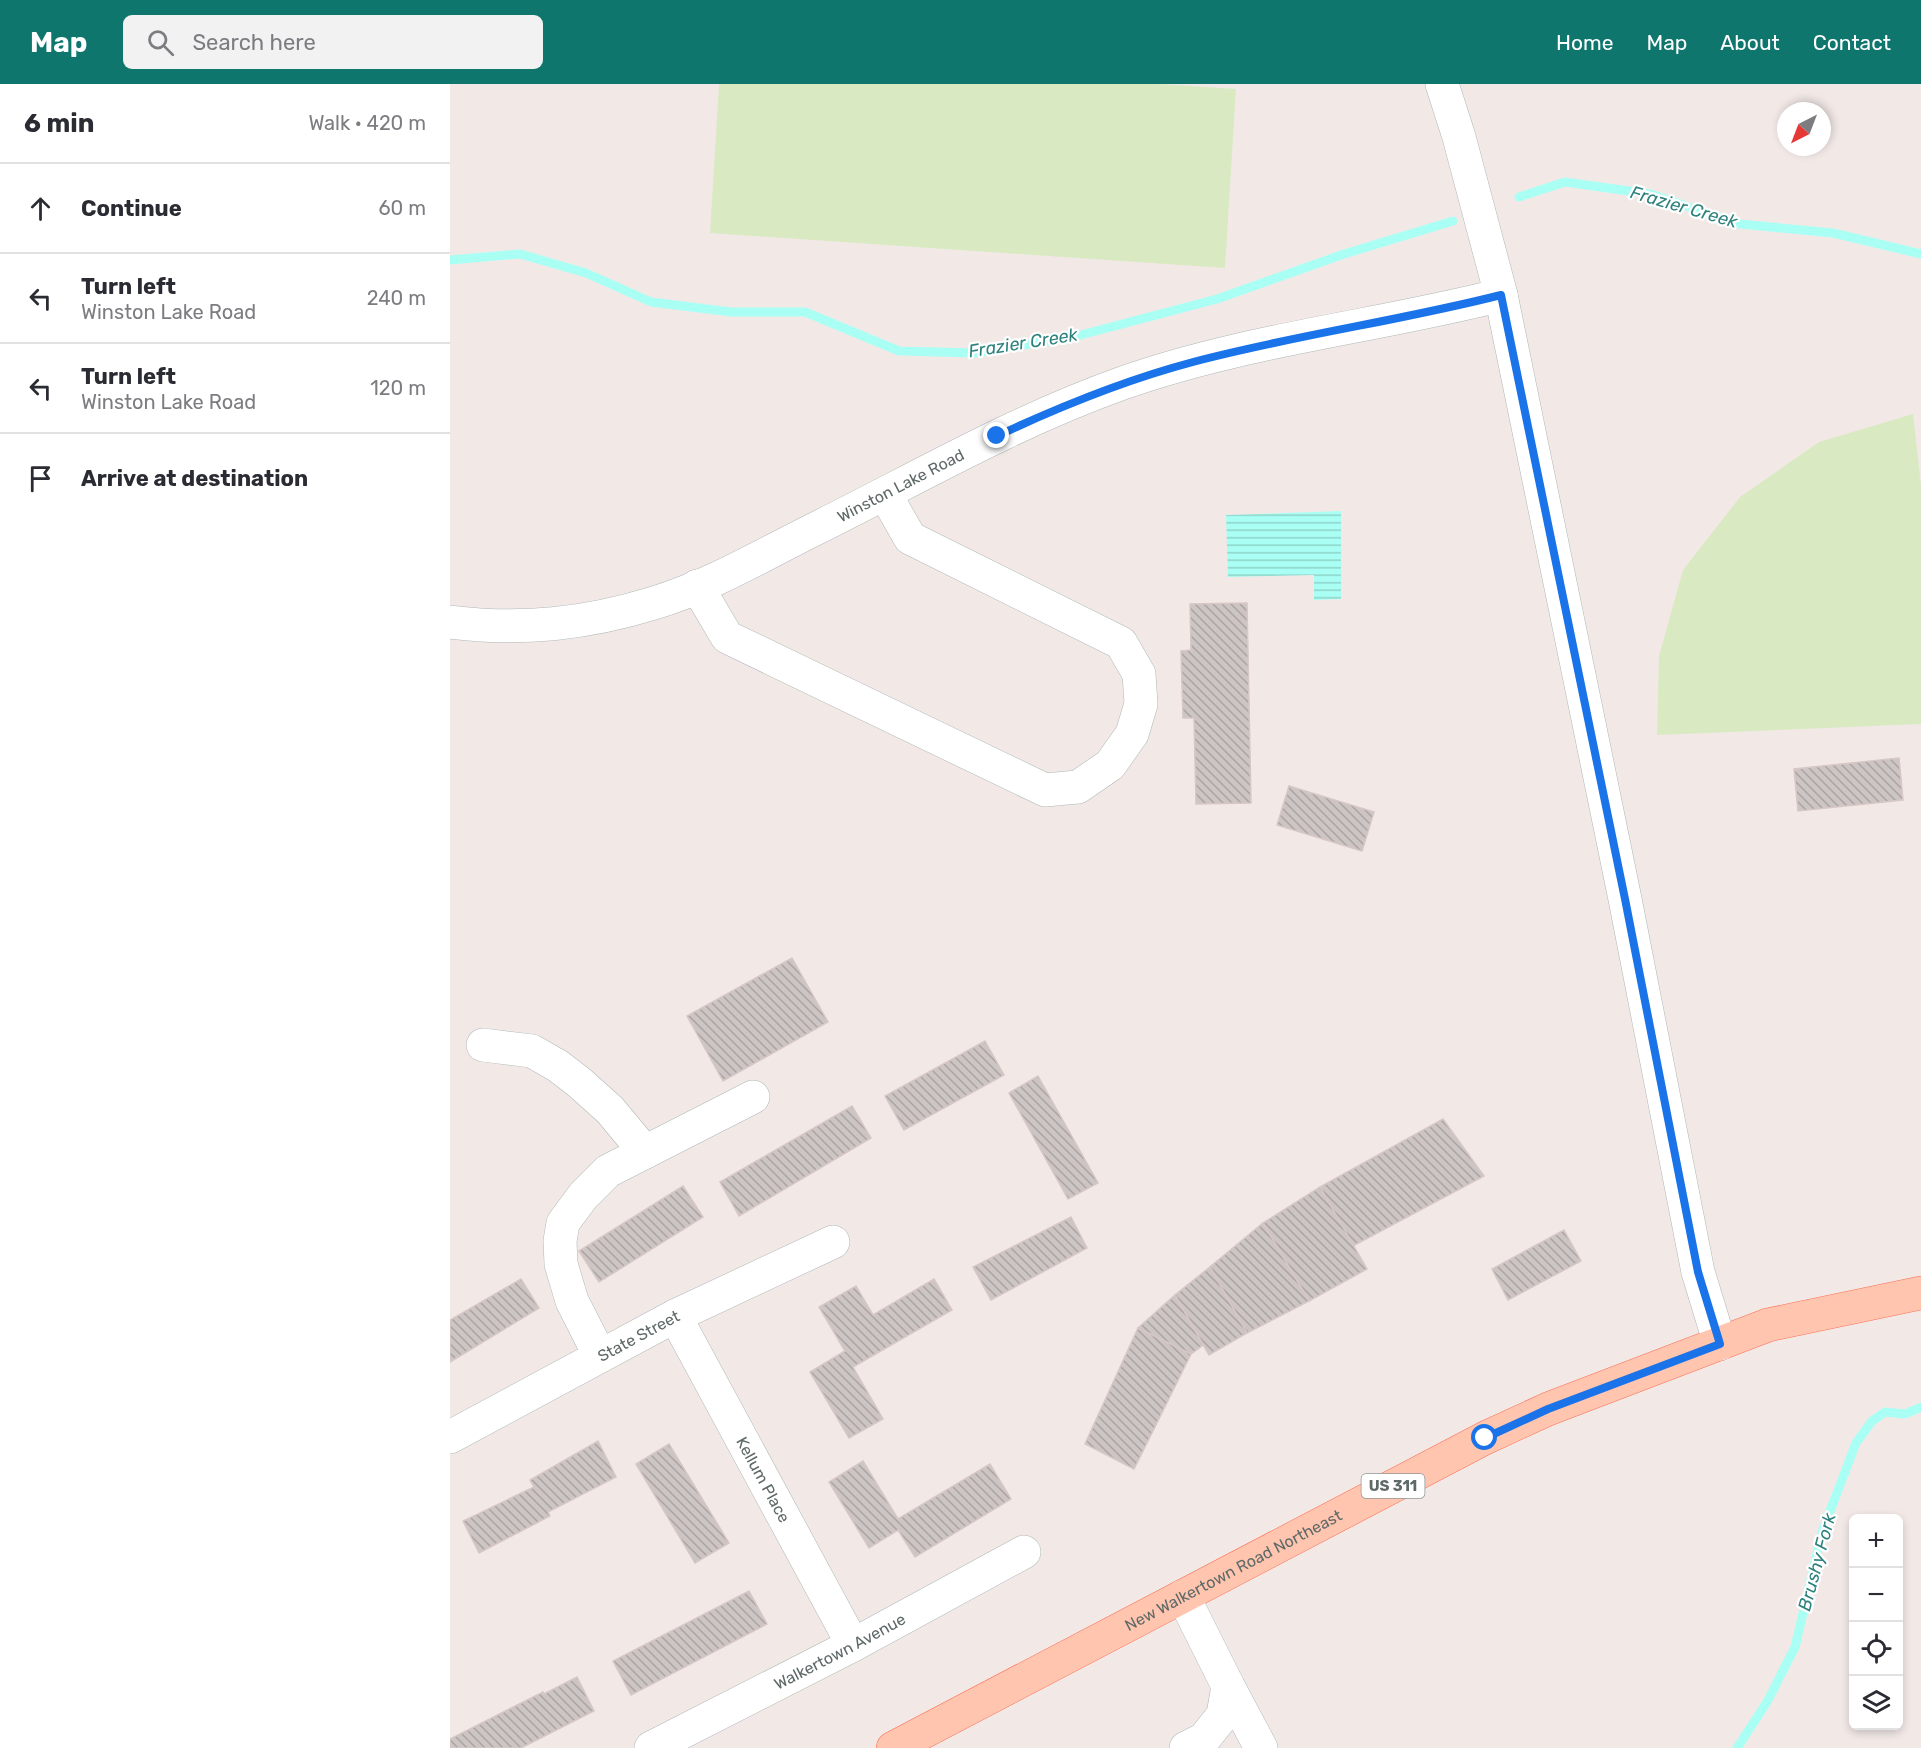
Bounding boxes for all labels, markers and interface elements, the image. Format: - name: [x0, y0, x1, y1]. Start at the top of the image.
- search box: [123, 15, 543, 69]
- text: Map: [30, 26, 87, 59]
- icon: search: [144, 26, 177, 59]
- text: Search here: [192, 29, 316, 56]
- text: Home: [1556, 30, 1613, 55]
- text: Map: [1646, 30, 1687, 55]
- text: About: [1720, 30, 1780, 55]
- text: Contact: [1813, 30, 1891, 55]
- north arrow: [1777, 102, 1831, 156]
- text: 6 min: [24, 108, 94, 139]
- text: Walk · 420 m: [308, 111, 426, 135]
- water label: Frazier Creek: [1628, 181, 1741, 233]
- icon: ahead: [24, 192, 57, 225]
- text: Continue: [81, 195, 182, 222]
- text: 60 m: [379, 196, 426, 220]
- text: Turn left: [81, 273, 176, 300]
- icon: left: [24, 282, 57, 315]
- text: 240 m: [367, 286, 426, 310]
- text: Winston Lake Road: [81, 300, 256, 324]
- water label: Frazier Creek: [967, 323, 1080, 362]
- text: Turn left: [81, 363, 176, 390]
- icon: left: [24, 372, 57, 405]
- text: 120 m: [370, 376, 426, 400]
- text: Winston Lake Road: [81, 390, 256, 414]
- route end: [983, 422, 1009, 448]
- street label: Winston Lake Road: [834, 445, 967, 526]
- icon: arrive: [24, 462, 57, 495]
- text: Arrive at destination: [81, 465, 308, 492]
- street label: State Street: [594, 1306, 683, 1366]
- route start: [1471, 1424, 1497, 1450]
- street label: Kellum Place: [732, 1434, 794, 1526]
- road number: US 311: [1362, 1474, 1424, 1498]
- street label: New Walkertown Road Northeast: [1122, 1506, 1345, 1635]
- water label: Brushy Fork: [1793, 1510, 1841, 1613]
- map controls: [1849, 1514, 1903, 1730]
- button: +: [1849, 1514, 1903, 1568]
- button: −: [1849, 1568, 1903, 1622]
- street label: Walkertown Avenue: [771, 1609, 909, 1694]
- button: locate: [1849, 1622, 1903, 1676]
- button: layers: [1849, 1676, 1903, 1730]

